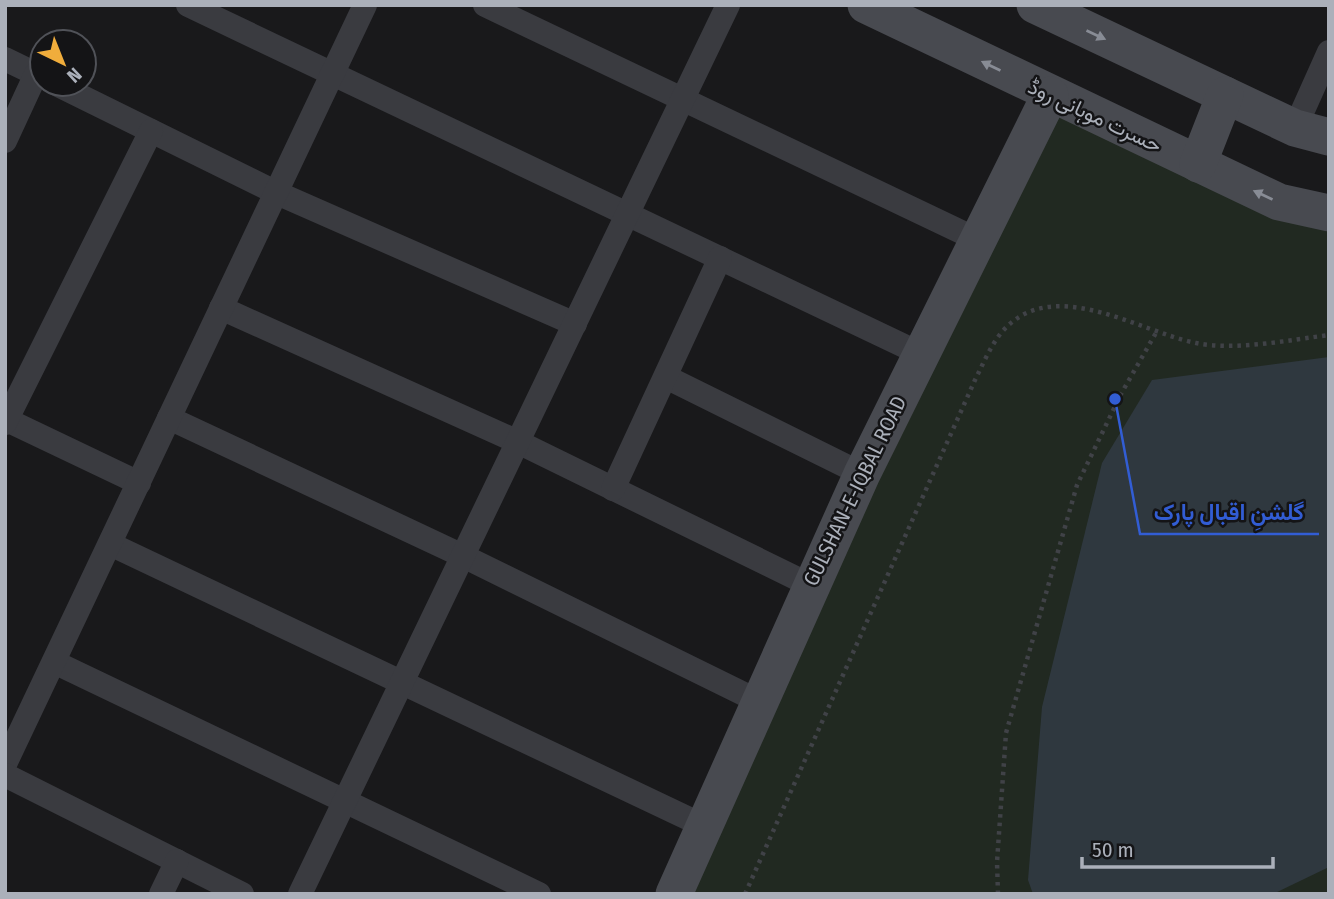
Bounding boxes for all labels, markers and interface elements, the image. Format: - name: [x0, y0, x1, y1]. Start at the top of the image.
- north arrow: [28, 28, 98, 98]
- one-way arrow: [1086, 29, 1107, 40]
- one-way arrow: [981, 61, 1001, 72]
- text: N: [62, 63, 86, 87]
- street label: حسرت موہانی روڈ: [1024, 74, 1166, 158]
- one-way arrow: [1253, 189, 1273, 201]
- street label: GULSHAN-E-IQBAL ROAD: [798, 392, 912, 590]
- callout: گلشنِ اقبال پارک: [1140, 490, 1319, 534]
- text: گلشنِ اقبال پارک: [1154, 498, 1304, 531]
- scale bar: [1082, 825, 1273, 869]
- text: 50 m: [1092, 837, 1134, 863]

